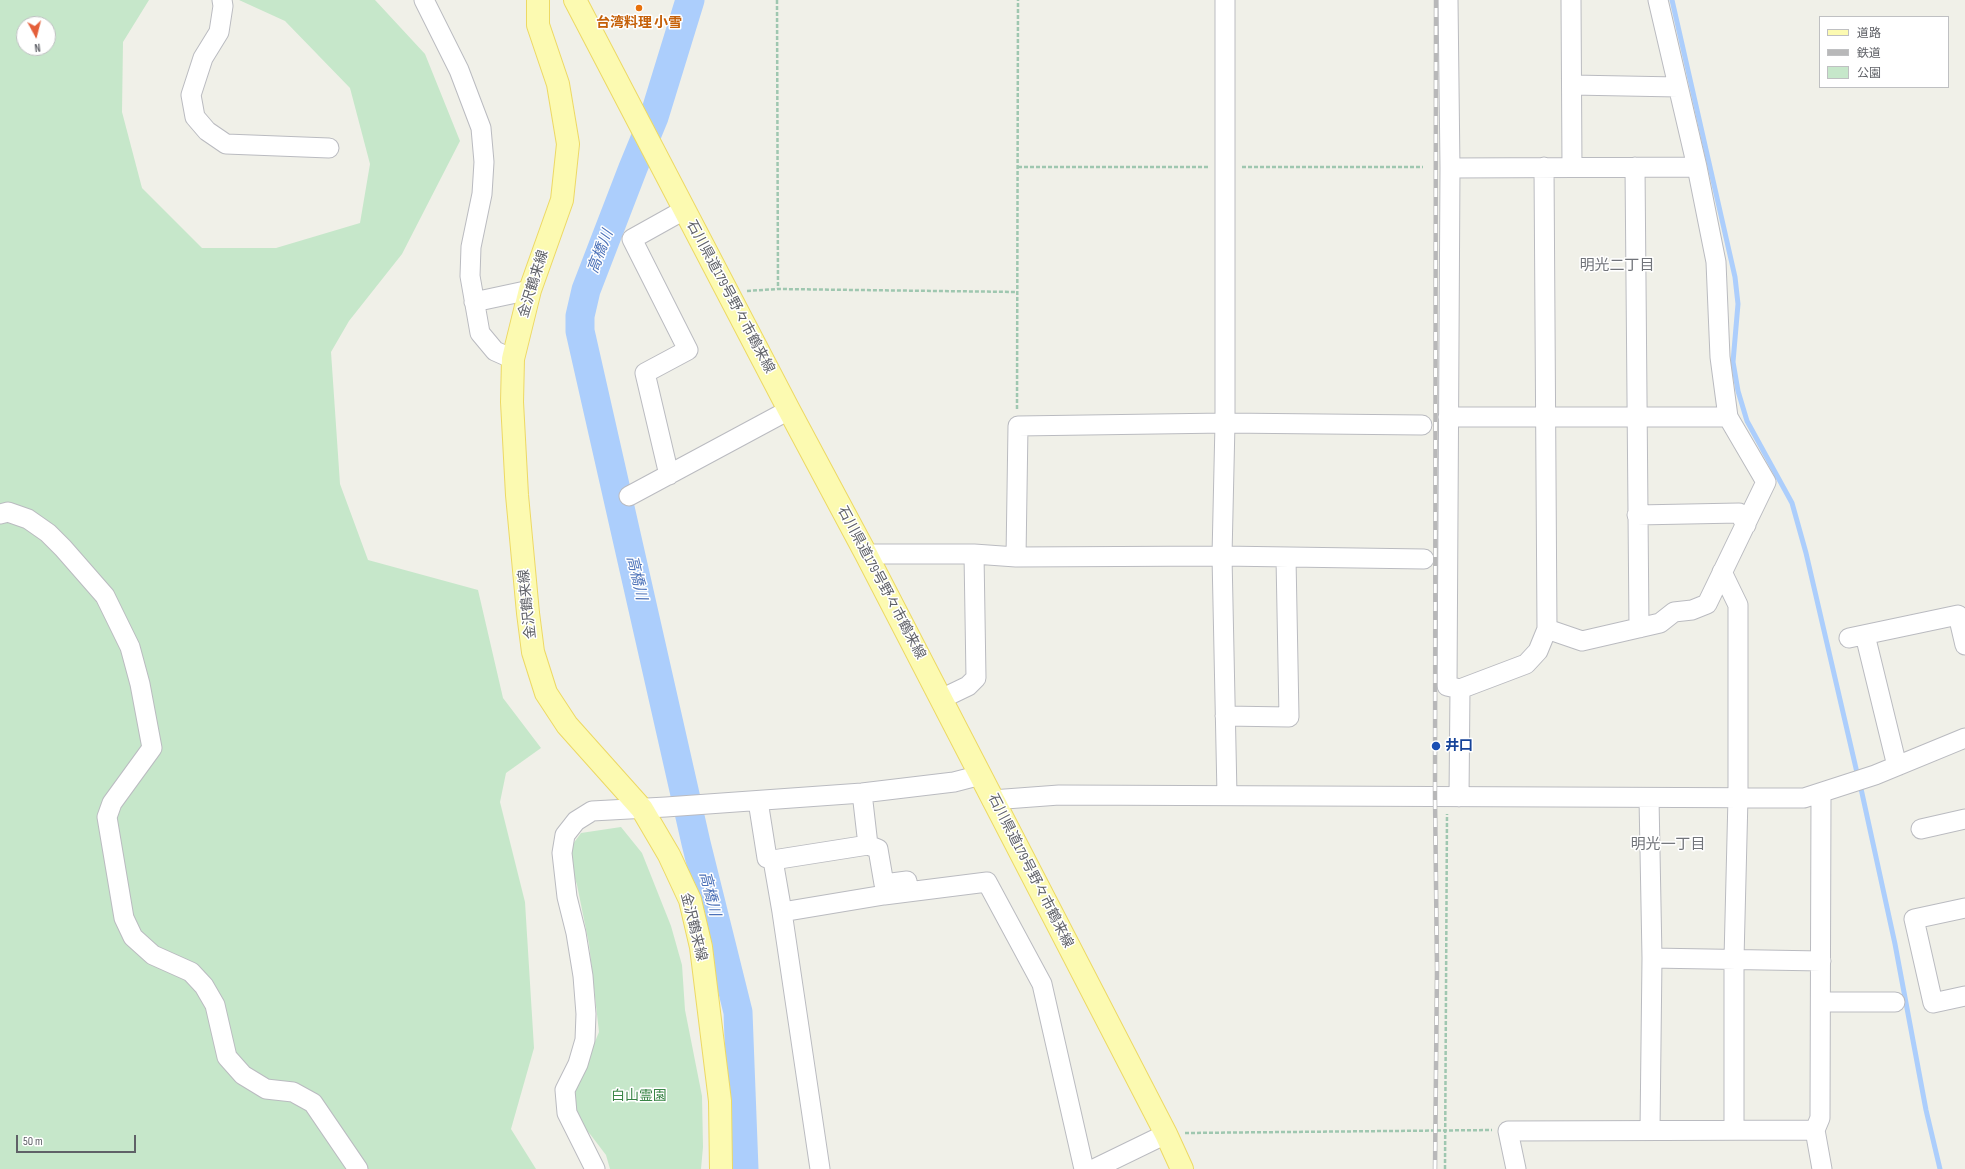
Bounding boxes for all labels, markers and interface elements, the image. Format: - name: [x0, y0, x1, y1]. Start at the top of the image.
- marker: 台湾料理 小雪: [634, 3, 644, 13]
- place label: 台湾料理 小雪: [596, 15, 682, 31]
- north arrow: [16, 16, 56, 56]
- legend: [1819, 16, 1949, 88]
- text: 道路: [1857, 26, 1881, 41]
- text: N: [34, 41, 41, 54]
- text: 鉄道: [1857, 46, 1881, 61]
- text: 公園: [1857, 66, 1881, 81]
- street label: 石川県道179号野々市鶴来線: [683, 218, 777, 376]
- water label: 高橋川: [585, 228, 617, 276]
- street label: 金沢鶴来線: [516, 248, 552, 320]
- district label: 明光二丁目: [1580, 257, 1654, 275]
- street label: 石川県道179号野々市鶴来線: [834, 504, 928, 662]
- water label: 高橋川: [622, 554, 650, 602]
- street label: 金沢鶴来線: [516, 568, 540, 640]
- place label: 井口: [1445, 738, 1473, 754]
- marker: 井口: [1430, 740, 1442, 752]
- street label: 石川県道179号野々市鶴来線: [984, 791, 1076, 951]
- district label: 明光一丁目: [1631, 836, 1705, 854]
- water label: 高橋川: [695, 870, 723, 918]
- street label: 金沢鶴来線: [676, 891, 710, 963]
- park label: 白山霊園: [611, 1088, 667, 1104]
- scale bar: [18, 1127, 138, 1153]
- text: 50 m: [23, 1134, 43, 1149]

